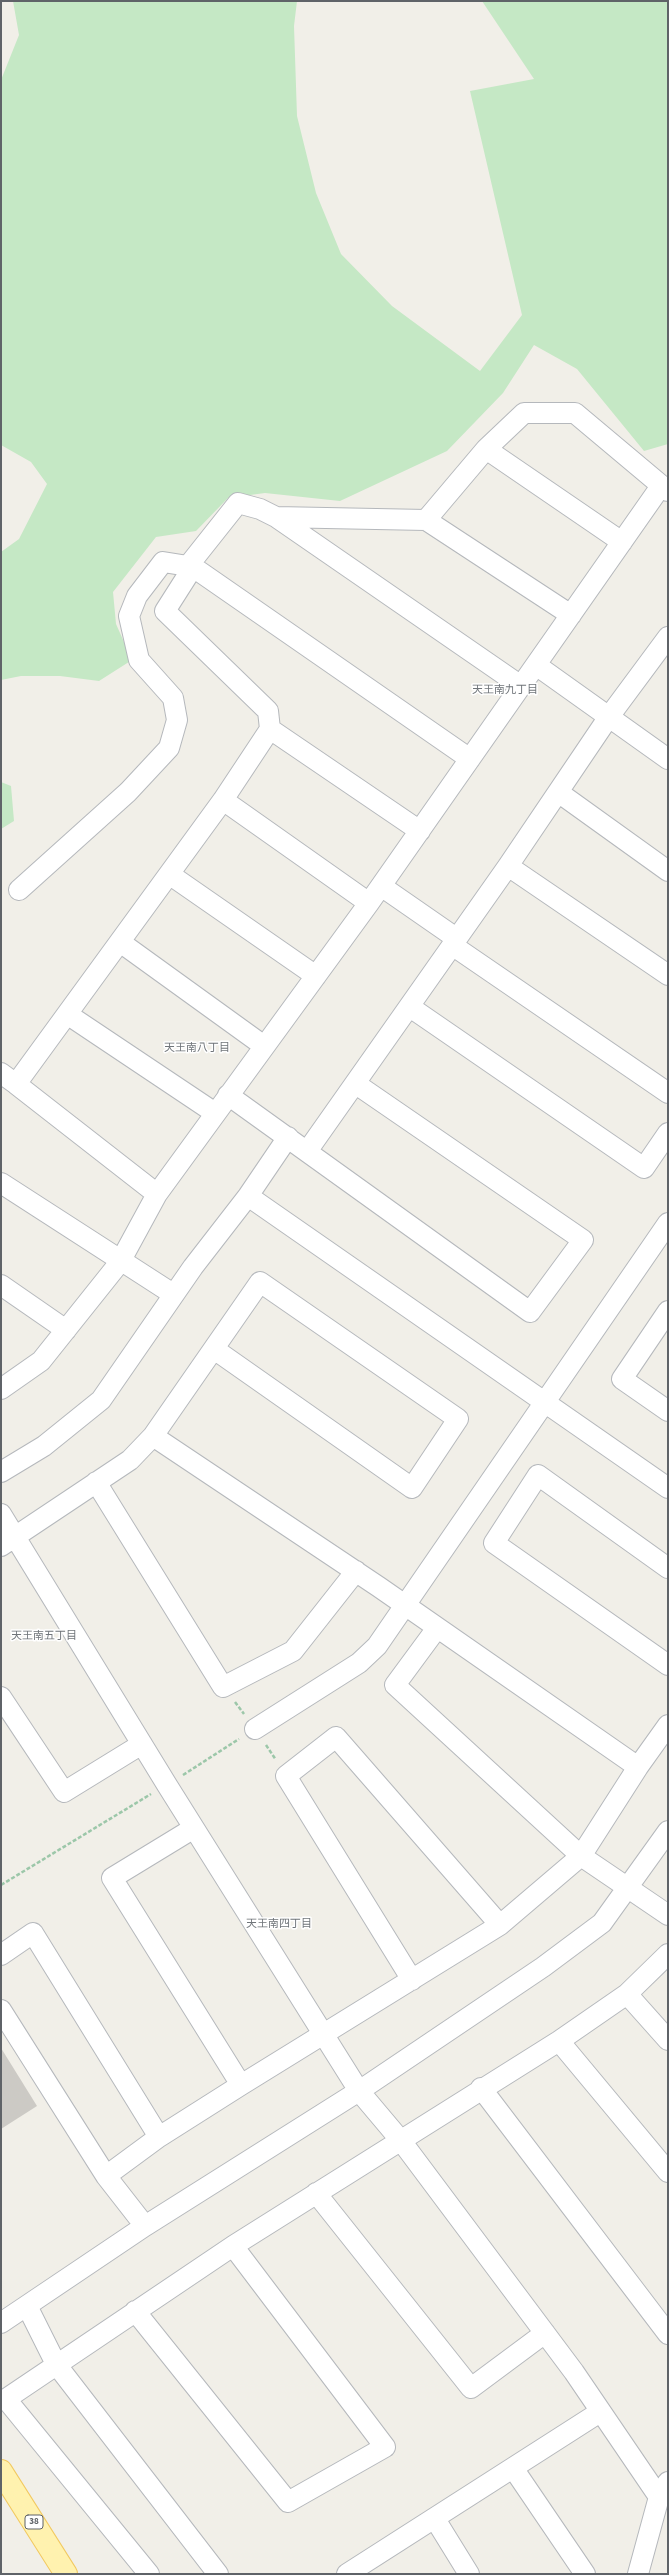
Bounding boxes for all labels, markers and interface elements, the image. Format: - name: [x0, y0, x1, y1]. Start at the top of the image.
- district label: 天王南九丁目: [472, 684, 538, 698]
- district label: 天王南八丁目: [164, 1042, 230, 1056]
- district label: 天王南五丁目: [11, 1630, 77, 1644]
- district label: 天王南四丁目: [246, 1918, 312, 1932]
- road number: 38: [25, 2515, 43, 2529]

